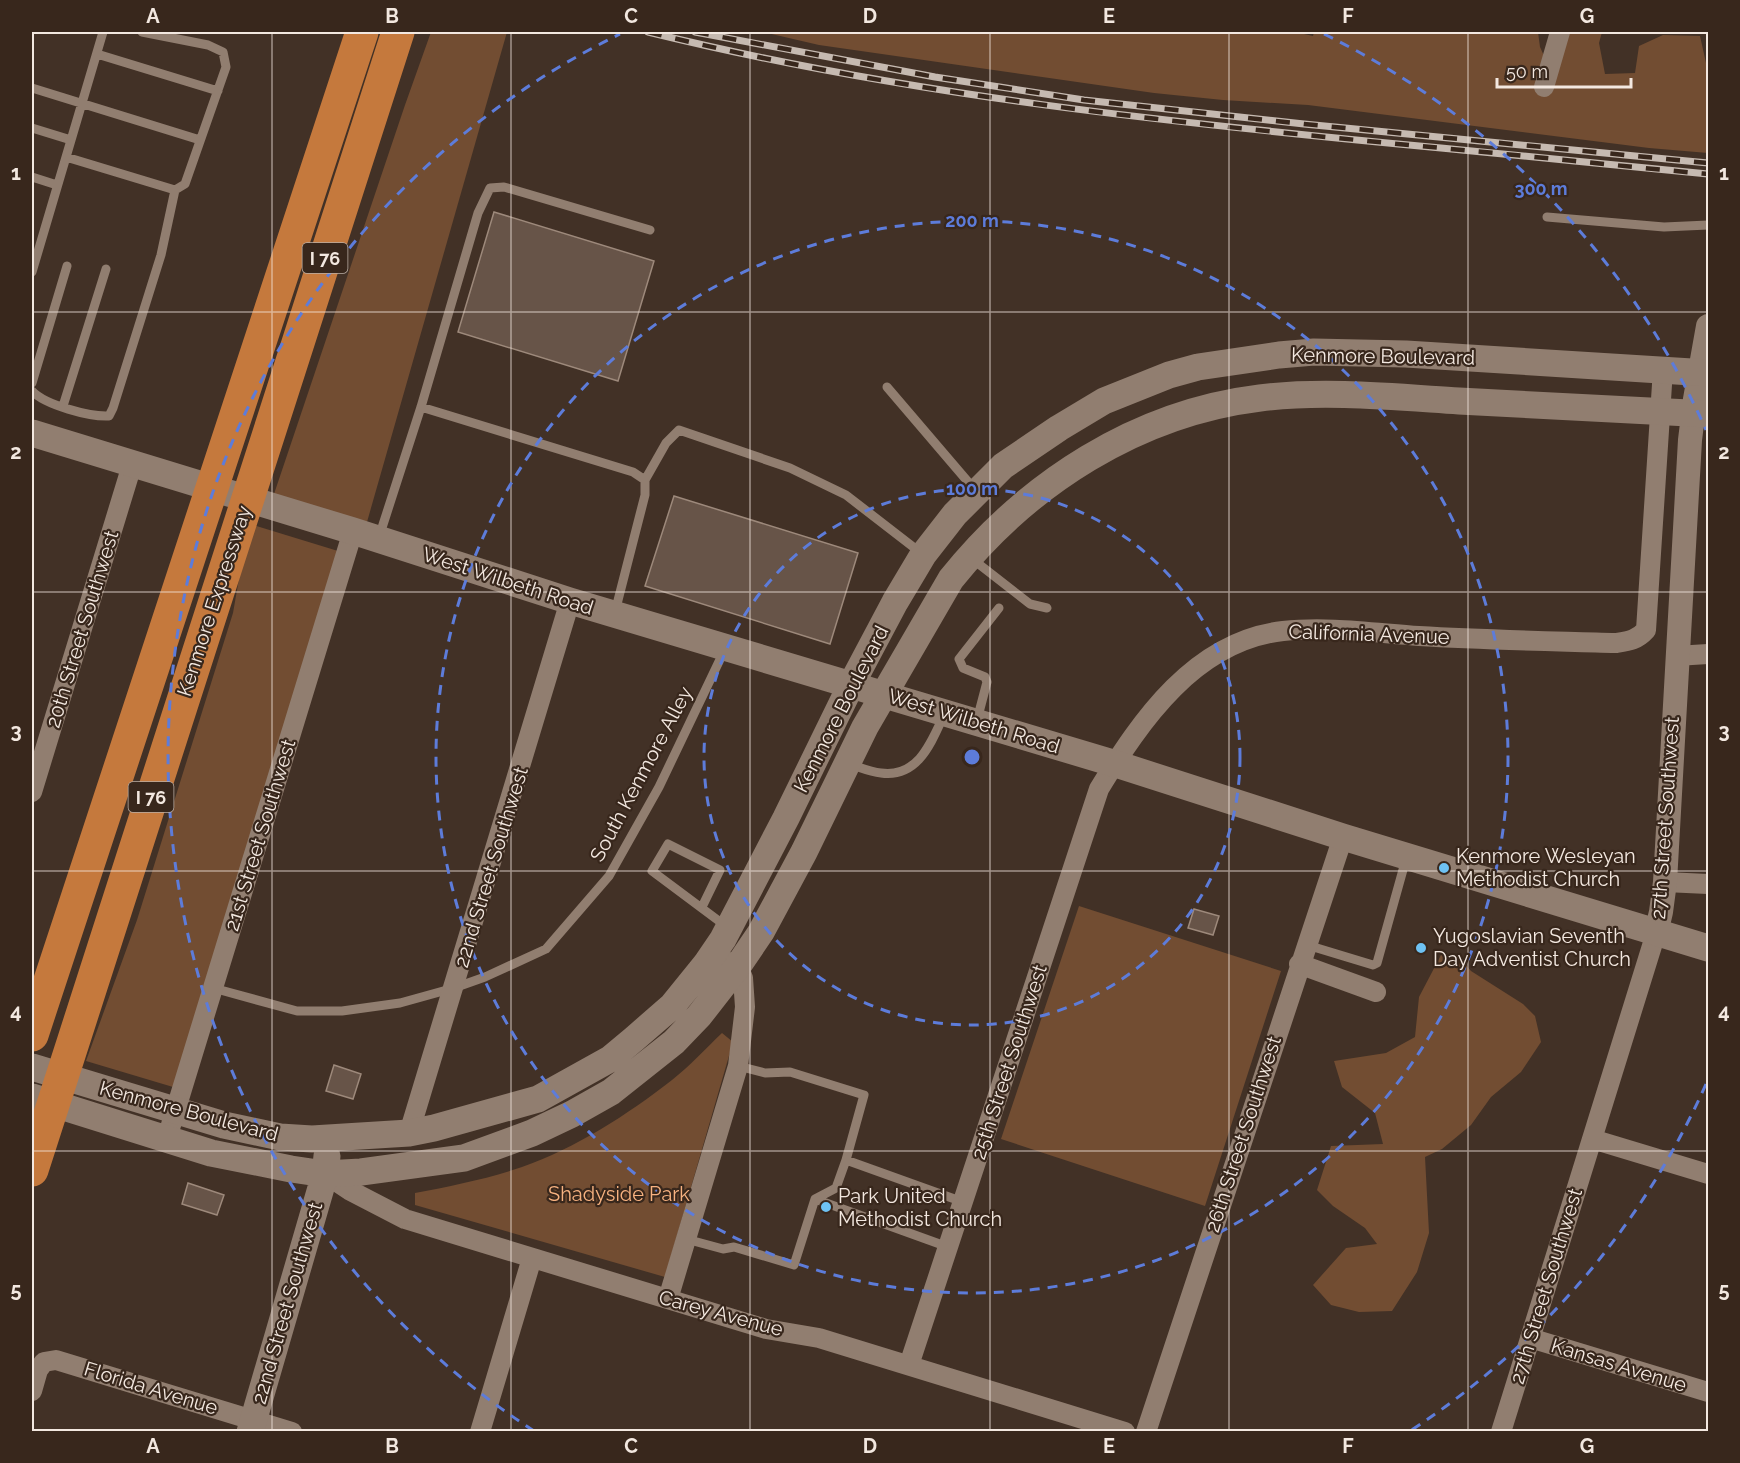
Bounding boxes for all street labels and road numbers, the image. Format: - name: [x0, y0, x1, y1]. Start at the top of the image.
- road number: I 76: [302, 243, 348, 273]
- street label: Kenmore Boulevard: [1291, 342, 1475, 370]
- street label: Kenmore Expressway: [172, 502, 256, 699]
- street label: 20th Street Southwest: [41, 527, 123, 730]
- street label: West Wilbeth Road: [420, 542, 596, 620]
- street label: California Avenue: [1288, 619, 1450, 649]
- street label: Kenmore Boulevard: [789, 622, 893, 796]
- street label: South Kenmore Alley: [585, 682, 697, 866]
- street label: West Wilbeth Road: [885, 683, 1063, 759]
- street label: 27th Street Southwest: [1646, 716, 1684, 920]
- street label: 21st Street Southwest: [219, 736, 301, 934]
- street label: 22nd Street Southwest: [449, 763, 533, 970]
- road number: I 76: [128, 782, 174, 812]
- street label: 25th Street Southwest: [966, 961, 1052, 1162]
- street label: 26th Street Southwest: [1200, 1033, 1286, 1235]
- street label: Kenmore Boulevard: [97, 1076, 281, 1146]
- street label: 27th Street Southwest: [1505, 1185, 1587, 1387]
- street label: 22nd Street Southwest: [247, 1199, 327, 1407]
- street label: Carey Avenue: [656, 1285, 786, 1341]
- street label: Kansas Avenue: [1548, 1333, 1690, 1397]
- street label: Florida Avenue: [81, 1356, 221, 1420]

